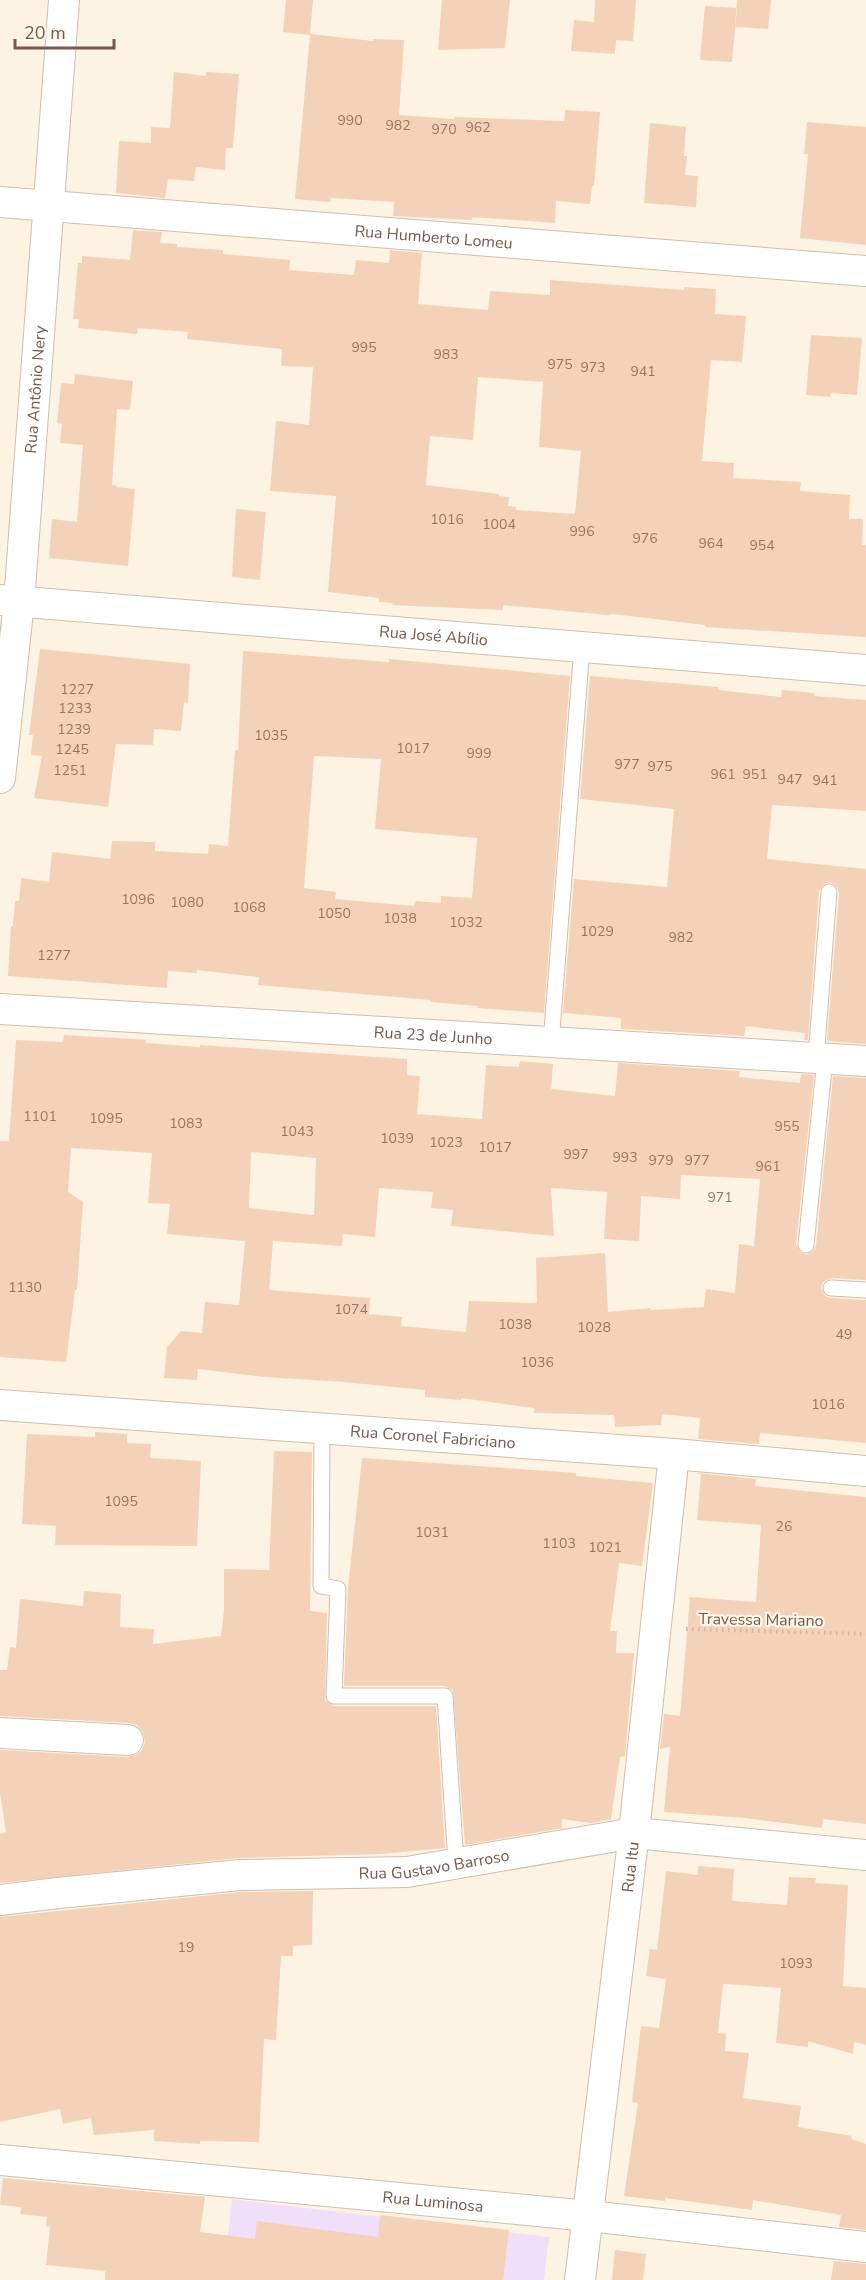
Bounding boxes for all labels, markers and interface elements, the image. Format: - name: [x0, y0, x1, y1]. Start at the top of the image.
- scale bar: [15, 12, 114, 50]
- text: 20 m: [24, 21, 66, 45]
- house number: 990: [337, 111, 363, 130]
- house number: 982: [385, 116, 411, 135]
- house number: 962: [465, 118, 491, 137]
- house number: 970: [431, 120, 457, 139]
- street label: Rua Humberto Lomeu: [354, 220, 513, 255]
- street label: Rua Antônio Nery: [20, 324, 52, 454]
- house number: 995: [351, 338, 377, 357]
- house number: 983: [433, 345, 459, 364]
- house number: 975: [547, 355, 573, 374]
- house number: 973: [580, 358, 606, 377]
- house number: 941: [630, 362, 656, 381]
- house number: 1016: [430, 510, 464, 529]
- house number: 1004: [482, 515, 516, 534]
- house number: 996: [569, 522, 595, 541]
- house number: 976: [632, 529, 658, 548]
- house number: 964: [698, 534, 724, 553]
- house number: 954: [749, 536, 775, 555]
- street label: Rua José Abílio: [378, 621, 489, 651]
- house number: 1227: [60, 680, 94, 699]
- house number: 1233: [58, 699, 92, 718]
- house number: 1239: [57, 720, 91, 739]
- house number: 1035: [254, 726, 288, 745]
- house number: 1017: [396, 739, 430, 758]
- house number: 1245: [55, 740, 89, 759]
- house number: 999: [466, 744, 492, 763]
- house number: 977: [614, 755, 640, 774]
- house number: 975: [647, 757, 673, 776]
- house number: 1251: [53, 761, 87, 780]
- house number: 961: [710, 765, 736, 784]
- house number: 951: [742, 765, 768, 784]
- house number: 947: [777, 770, 803, 789]
- house number: 941: [812, 771, 838, 790]
- house number: 1096: [121, 890, 155, 909]
- house number: 1080: [170, 893, 204, 912]
- house number: 1068: [232, 898, 266, 917]
- house number: 1050: [317, 904, 351, 923]
- house number: 1038: [383, 909, 417, 928]
- house number: 1032: [449, 913, 483, 932]
- house number: 1029: [580, 922, 614, 941]
- house number: 982: [668, 928, 694, 947]
- house number: 1277: [37, 946, 71, 965]
- street label: Rua 23 de Junho: [373, 1021, 493, 1051]
- house number: 1101: [23, 1107, 57, 1126]
- house number: 1095: [89, 1109, 123, 1128]
- house number: 1083: [169, 1114, 203, 1133]
- house number: 955: [774, 1117, 800, 1136]
- house number: 1043: [280, 1122, 314, 1141]
- house number: 1039: [380, 1129, 414, 1148]
- house number: 1023: [429, 1133, 463, 1152]
- house number: 1017: [478, 1138, 512, 1157]
- house number: 997: [563, 1145, 589, 1164]
- house number: 993: [612, 1148, 638, 1167]
- house number: 979: [648, 1151, 674, 1170]
- house number: 977: [684, 1151, 710, 1170]
- house number: 961: [755, 1157, 781, 1176]
- house number: 971: [707, 1188, 733, 1207]
- house number: 1130: [8, 1278, 42, 1297]
- house number: 1074: [334, 1300, 368, 1319]
- house number: 1038: [498, 1315, 532, 1334]
- house number: 1028: [577, 1318, 611, 1337]
- house number: 49: [836, 1325, 852, 1344]
- house number: 1036: [520, 1353, 554, 1372]
- house number: 1016: [811, 1395, 845, 1414]
- street label: Rua Coronel Fabriciano: [349, 1420, 516, 1454]
- house number: 1095: [104, 1492, 138, 1511]
- house number: 26: [776, 1517, 792, 1536]
- house number: 1031: [415, 1523, 449, 1542]
- house number: 1103: [542, 1534, 576, 1553]
- house number: 1021: [588, 1538, 622, 1557]
- street label: Travessa Mariano: [698, 1608, 824, 1632]
- street label: Rua Itu: [617, 1840, 645, 1894]
- street label: Rua Gustavo Barroso: [359, 1845, 511, 1885]
- house number: 19: [178, 1938, 194, 1957]
- house number: 1093: [779, 1954, 813, 1973]
- street label: Rua Luminosa: [381, 2186, 484, 2218]

